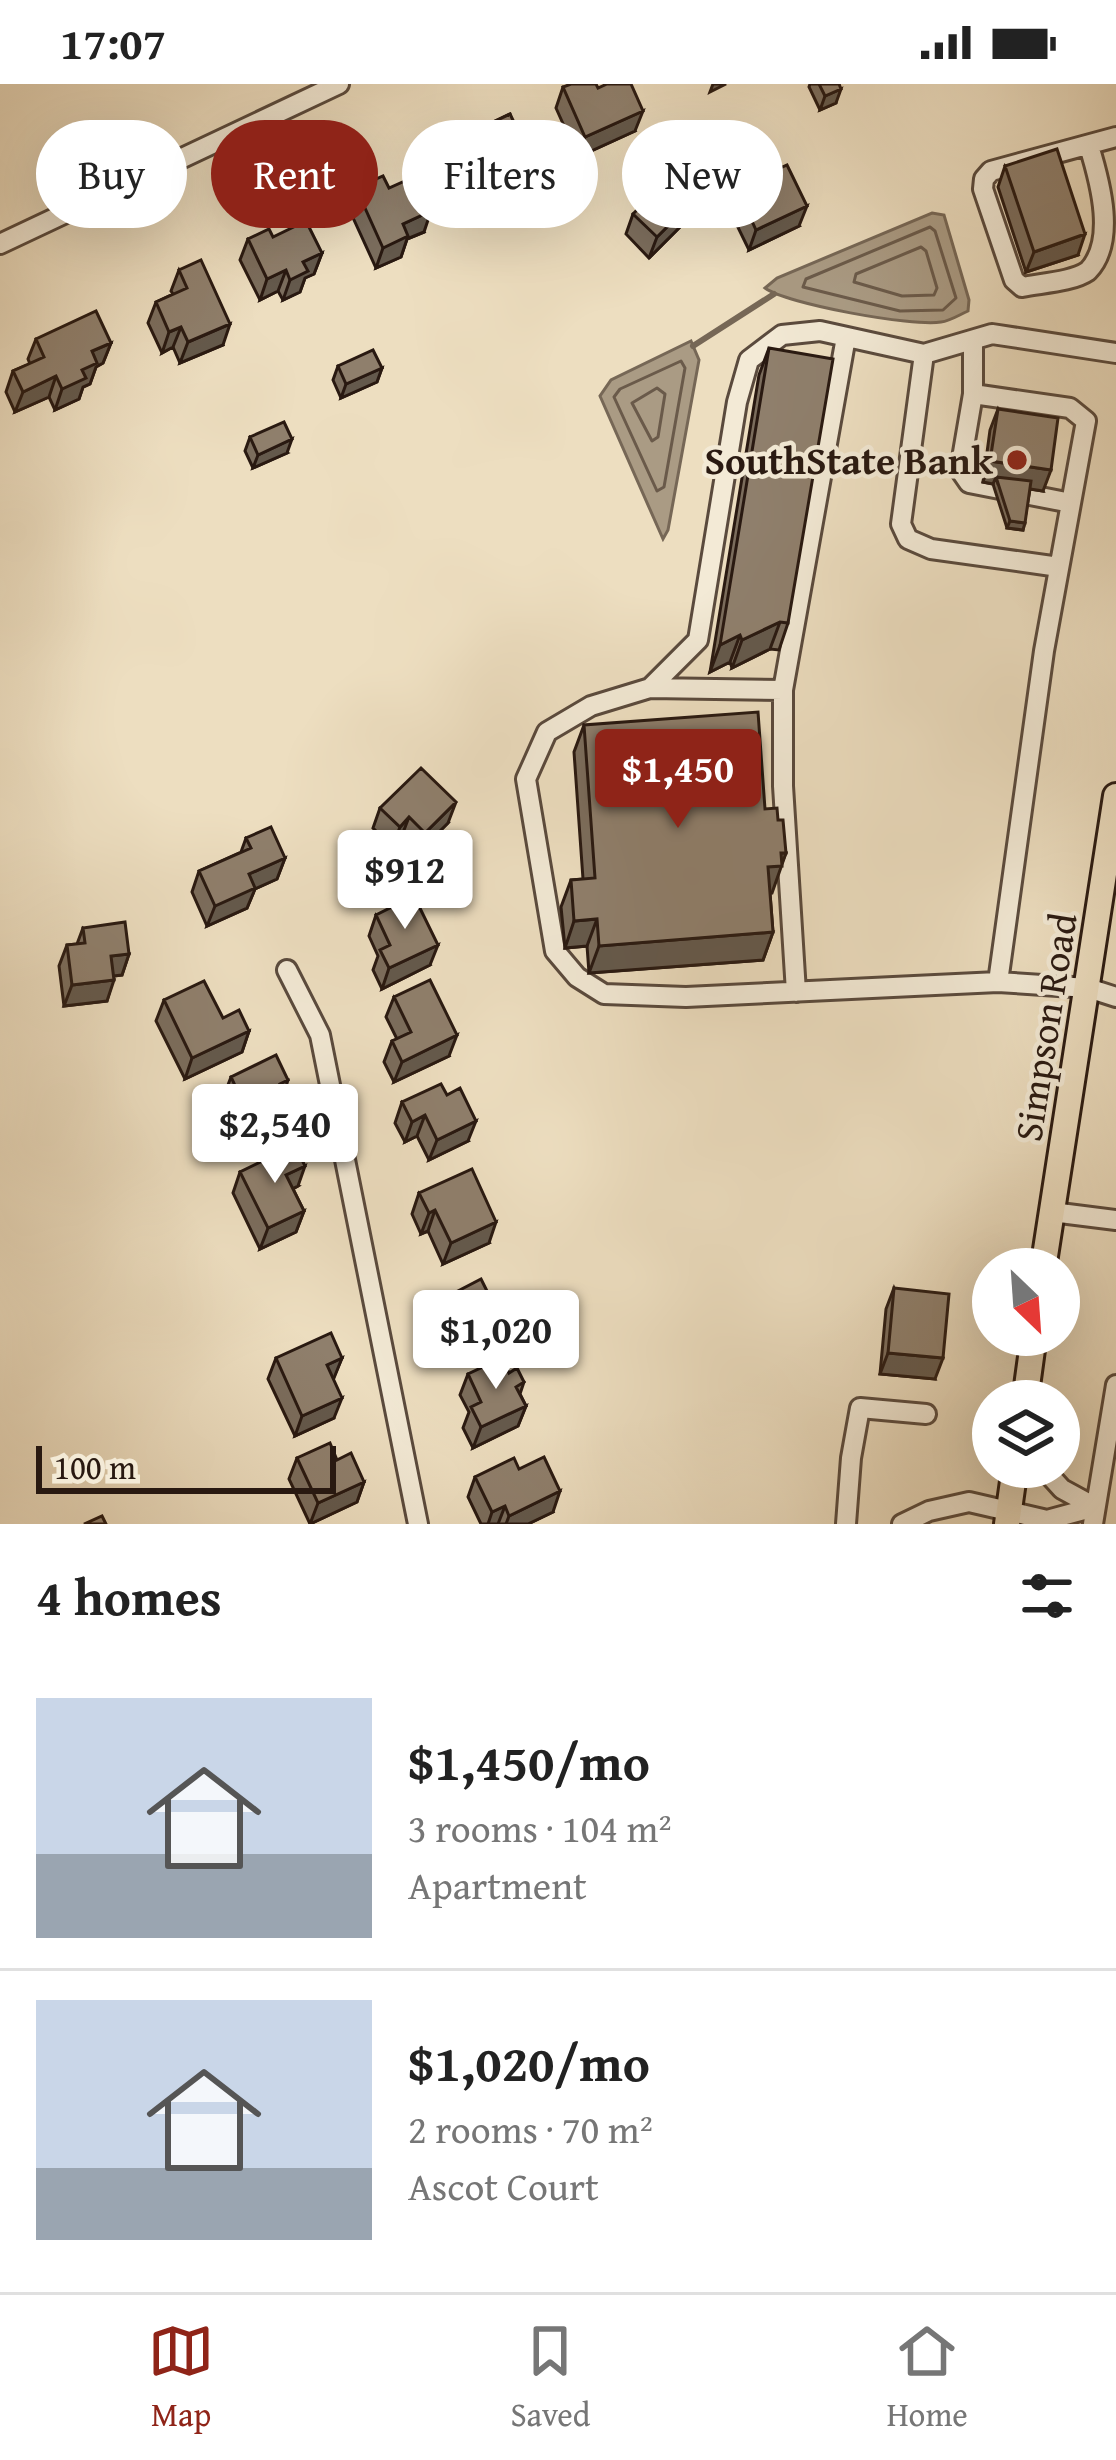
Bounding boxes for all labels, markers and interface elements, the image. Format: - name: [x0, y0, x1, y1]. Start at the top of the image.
- text: 17:07: [60, 10, 166, 75]
- chip: Buy: [36, 120, 187, 228]
- chip: Rent: [211, 120, 378, 228]
- chip: Filters: [402, 120, 598, 228]
- chip: New: [622, 120, 783, 228]
- place label: SouthState Bank: [705, 431, 994, 488]
- marker: SouthState Bank: [1004, 447, 1030, 473]
- pin: $1,450: [580, 729, 776, 831]
- text: $1,450: [622, 739, 734, 796]
- pin: $912: [334, 830, 476, 932]
- text: $912: [365, 840, 445, 897]
- street label: Simpson Road: [998, 909, 1091, 1145]
- pin: $2,540: [177, 1084, 373, 1186]
- text: $2,540: [219, 1094, 331, 1151]
- north arrow: [972, 1248, 1080, 1356]
- map controls: [972, 1248, 1080, 1488]
- pin: $1,020: [398, 1290, 594, 1392]
- text: $1,020: [440, 1300, 552, 1357]
- button: layers: [972, 1380, 1080, 1488]
- scale bar: [36, 1440, 336, 1493]
- text: 100 m: [54, 1443, 136, 1491]
- text: 4 homes: [36, 1559, 222, 1634]
- icon: filters: [1014, 1563, 1080, 1629]
- text: $1,450/mo: [408, 1724, 650, 1799]
- icon: home: [132, 1746, 276, 1890]
- text: 3 rooms · 104 m²: [408, 1799, 672, 1856]
- text: Apartment: [408, 1856, 587, 1913]
- text: $1,020/mo: [408, 2025, 650, 2100]
- icon: home: [132, 2048, 276, 2192]
- text: 2 rooms · 70 m²: [408, 2100, 653, 2157]
- text: Ascot Court: [408, 2157, 599, 2214]
- tab: Map: [148, 2318, 214, 2438]
- tab: Saved: [510, 2318, 590, 2438]
- tab: Home: [887, 2318, 968, 2438]

